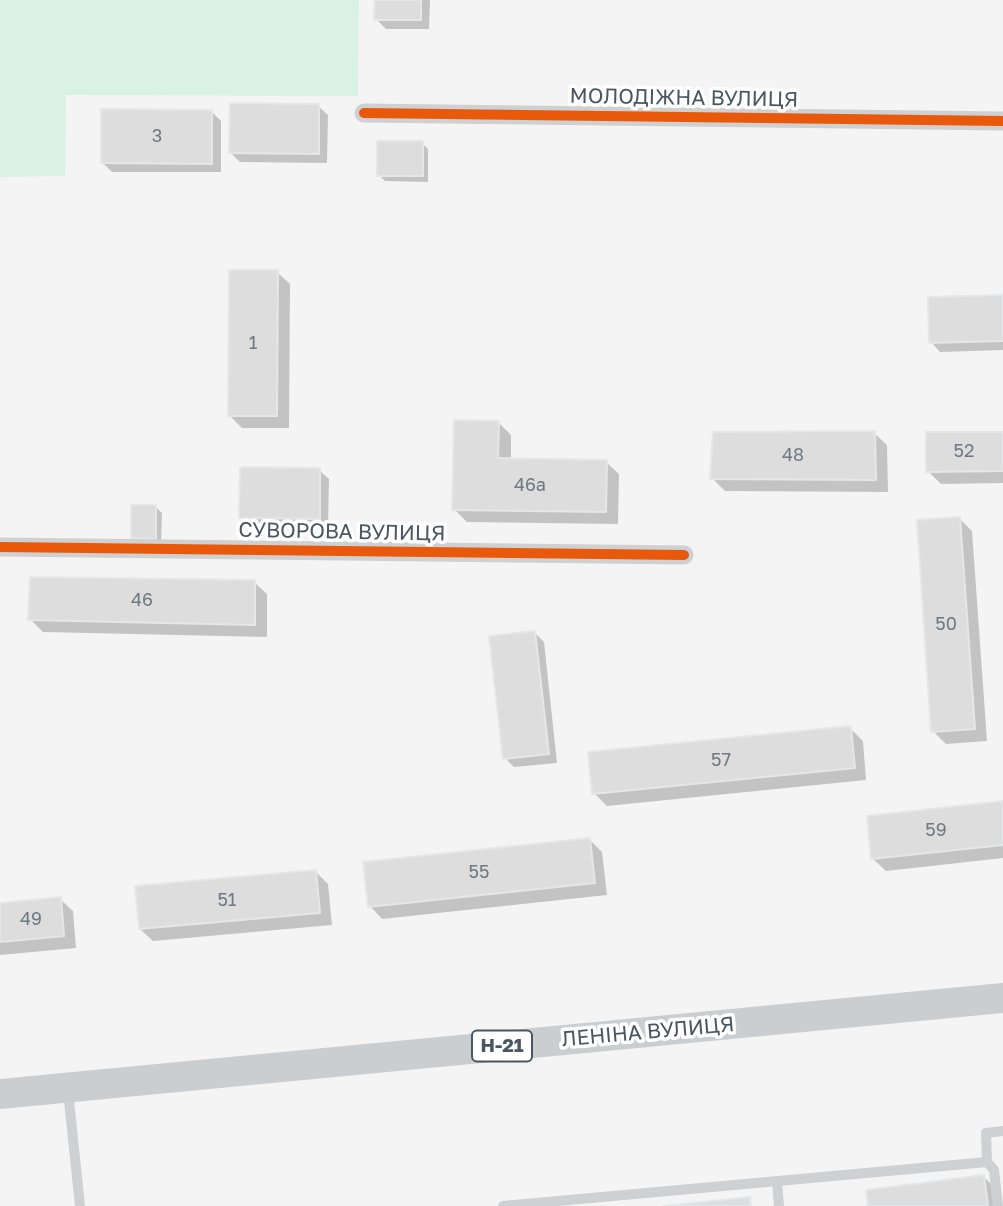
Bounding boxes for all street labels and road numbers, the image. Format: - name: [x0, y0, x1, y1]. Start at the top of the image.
- street label: МОЛОДІЖНА ВУЛИЦЯ: [570, 83, 798, 113]
- street label: СУВОРОВА ВУЛИЦЯ: [238, 518, 446, 546]
- street label: ЛЕНІНА ВУЛИЦЯ: [561, 1012, 735, 1052]
- road number: Н-21: [472, 1030, 532, 1062]

